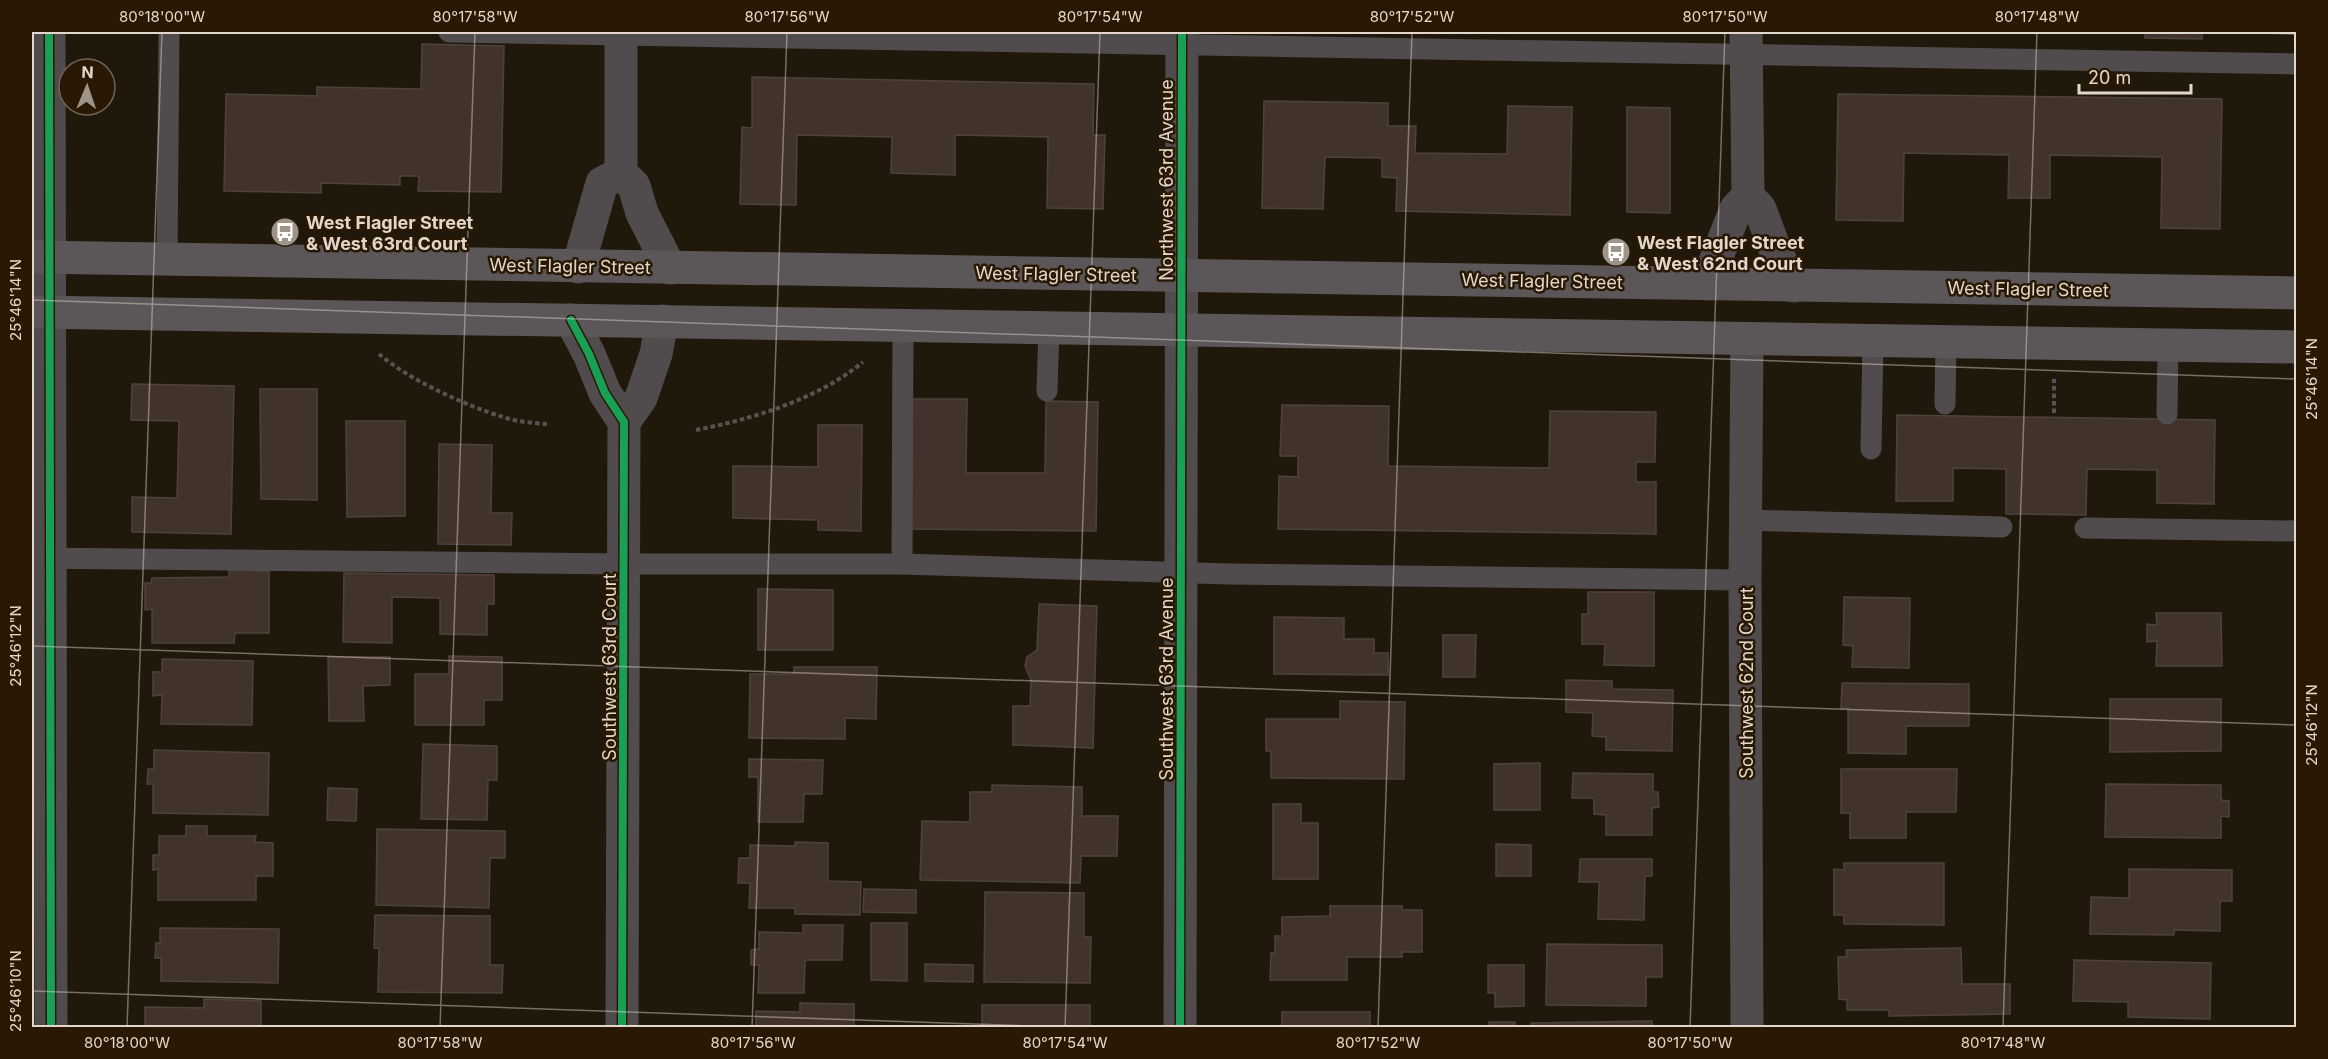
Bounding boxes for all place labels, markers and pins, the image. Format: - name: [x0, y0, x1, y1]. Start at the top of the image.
- place label: West Flagler Street & West 63rd Court: [306, 212, 474, 254]
- bus stop icon: West Flagler Street & West 63rd Court: [269, 216, 301, 248]
- place label: West Flagler Street & West 62nd Court: [1637, 232, 1805, 274]
- bus stop icon: West Flagler Street & West 62nd Court: [1600, 236, 1632, 268]

